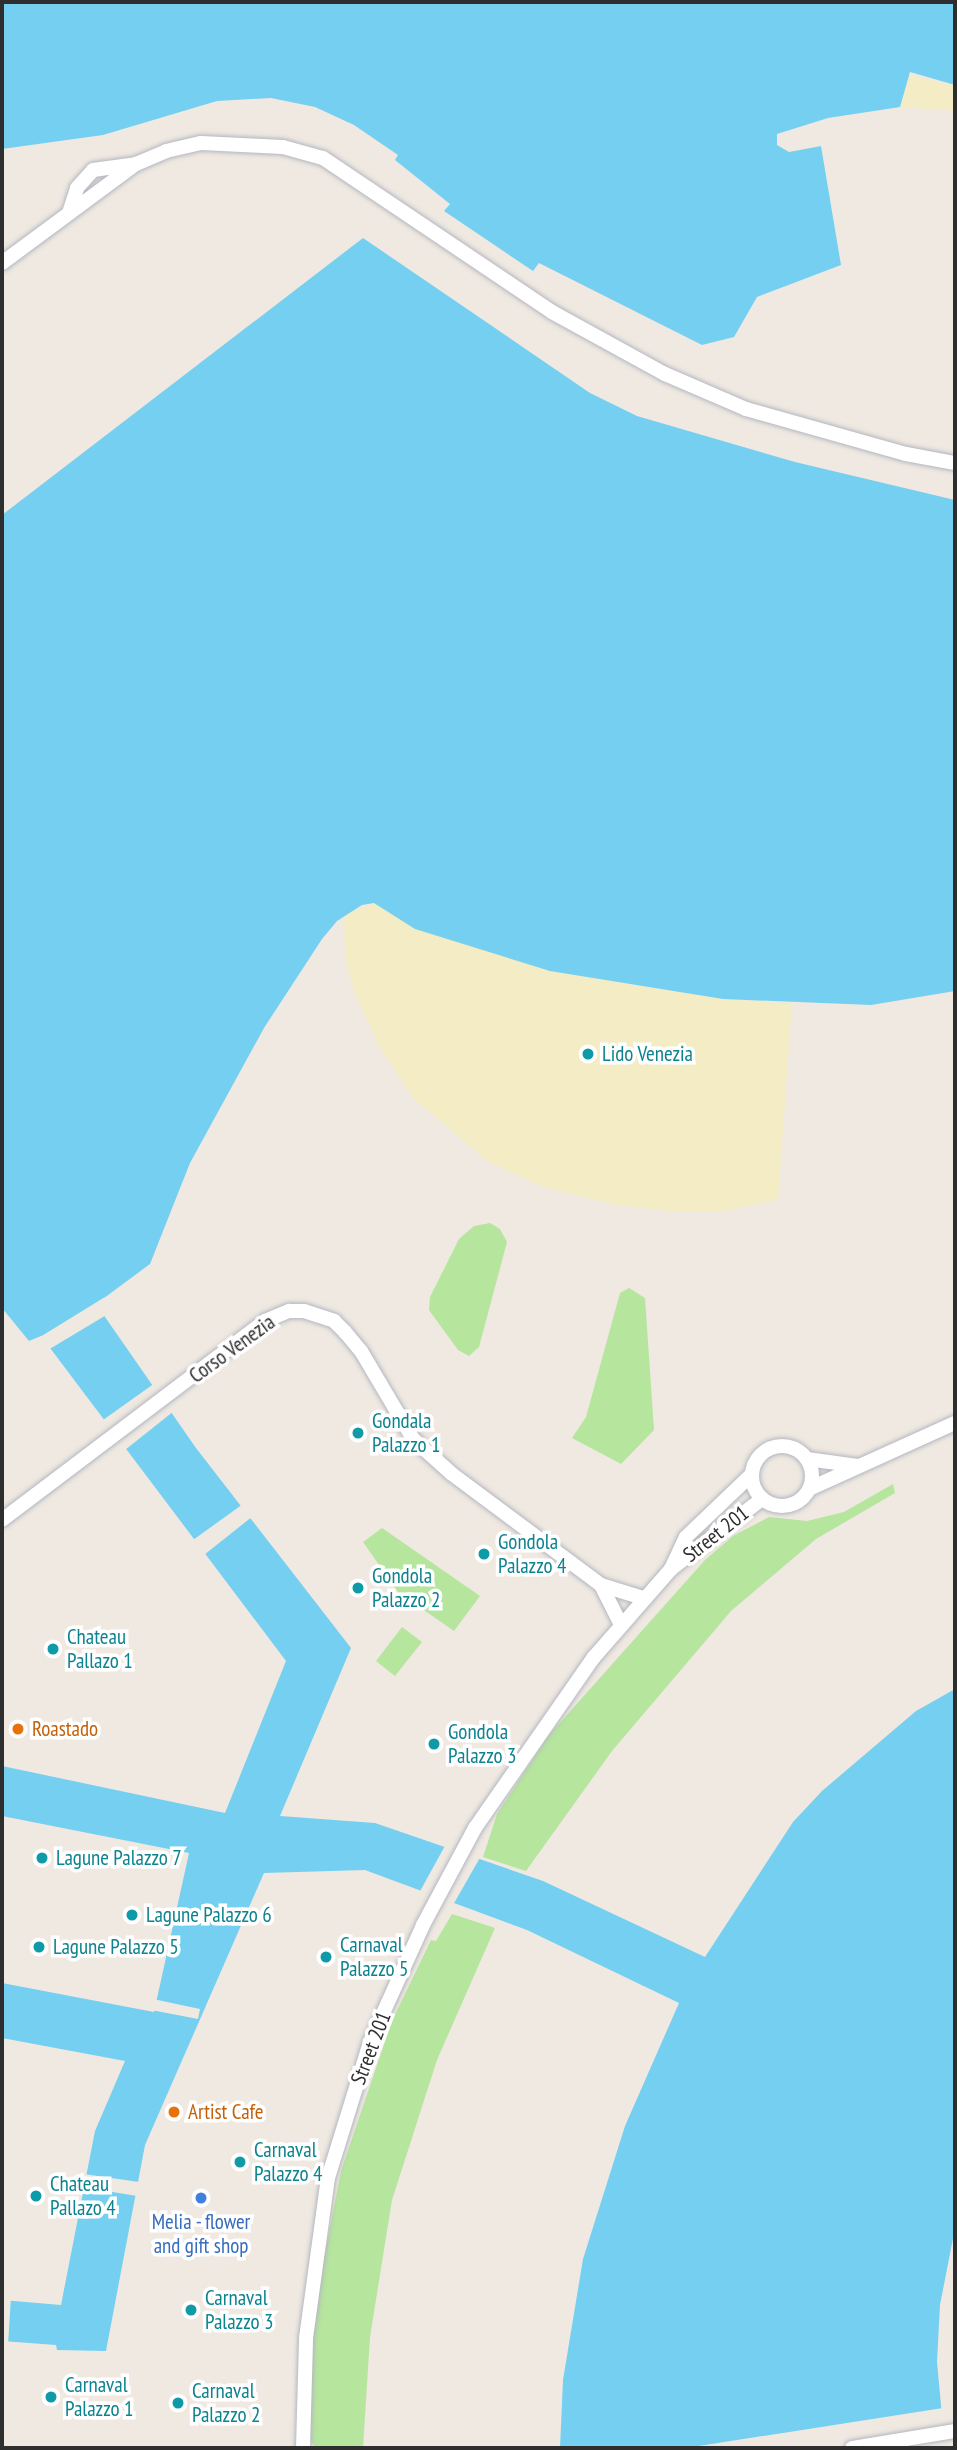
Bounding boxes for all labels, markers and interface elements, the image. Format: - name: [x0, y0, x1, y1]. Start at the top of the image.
- place label: Lido Venezia: [602, 1041, 693, 1067]
- marker: Lido Venezia: [580, 1046, 596, 1062]
- street label: Corso Venezia: [184, 1309, 280, 1389]
- place label: Gondala Palazzo 1: [372, 1408, 440, 1458]
- marker: Gondala Palazzo 1: [350, 1425, 366, 1441]
- street label: Street 201: [678, 1501, 754, 1567]
- place label: Gondola Palazzo 4: [498, 1529, 566, 1579]
- marker: Gondola Palazzo 4: [476, 1546, 492, 1562]
- place label: Gondola Palazzo 2: [372, 1563, 440, 1613]
- marker: Gondola Palazzo 2: [350, 1580, 366, 1596]
- place label: Chateau Pallazo 1: [67, 1624, 133, 1674]
- marker: Chateau Pallazo 1: [45, 1641, 61, 1657]
- place label: Roastado: [32, 1716, 98, 1742]
- place label: Gondola Palazzo 3: [448, 1719, 516, 1769]
- marker: Roastado: [10, 1721, 26, 1737]
- marker: Gondola Palazzo 3: [426, 1736, 442, 1752]
- place label: Lagune Palazzo 7: [56, 1845, 182, 1871]
- marker: Lagune Palazzo 7: [34, 1850, 50, 1866]
- place label: Lagune Palazzo 6: [146, 1902, 272, 1928]
- marker: Lagune Palazzo 6: [124, 1907, 140, 1923]
- place label: Carnaval Palazzo 5: [340, 1932, 408, 1982]
- place label: Lagune Palazzo 5: [53, 1934, 179, 1960]
- marker: Lagune Palazzo 5: [31, 1939, 47, 1955]
- marker: Carnaval Palazzo 5: [318, 1949, 334, 1965]
- street label: Street 201: [346, 2008, 396, 2088]
- place label: Artist Cafe: [188, 2099, 263, 2125]
- marker: Artist Cafe: [166, 2104, 182, 2120]
- place label: Carnaval Palazzo 4: [254, 2137, 322, 2187]
- marker: Carnaval Palazzo 4: [232, 2154, 248, 2170]
- place label: Chateau Pallazo 4: [50, 2171, 116, 2221]
- marker: Chateau Pallazo 4: [28, 2188, 44, 2204]
- marker: Melia - flower and gift shop: [193, 2190, 209, 2206]
- place label: Melia - flower and gift shop: [151, 2209, 251, 2259]
- place label: Carnaval Palazzo 3: [205, 2285, 273, 2335]
- marker: Carnaval Palazzo 3: [183, 2302, 199, 2318]
- place label: Carnaval Palazzo 1: [65, 2372, 133, 2422]
- place label: Carnaval Palazzo 2: [192, 2378, 260, 2428]
- marker: Carnaval Palazzo 1: [43, 2389, 59, 2405]
- marker: Carnaval Palazzo 2: [170, 2395, 186, 2411]

